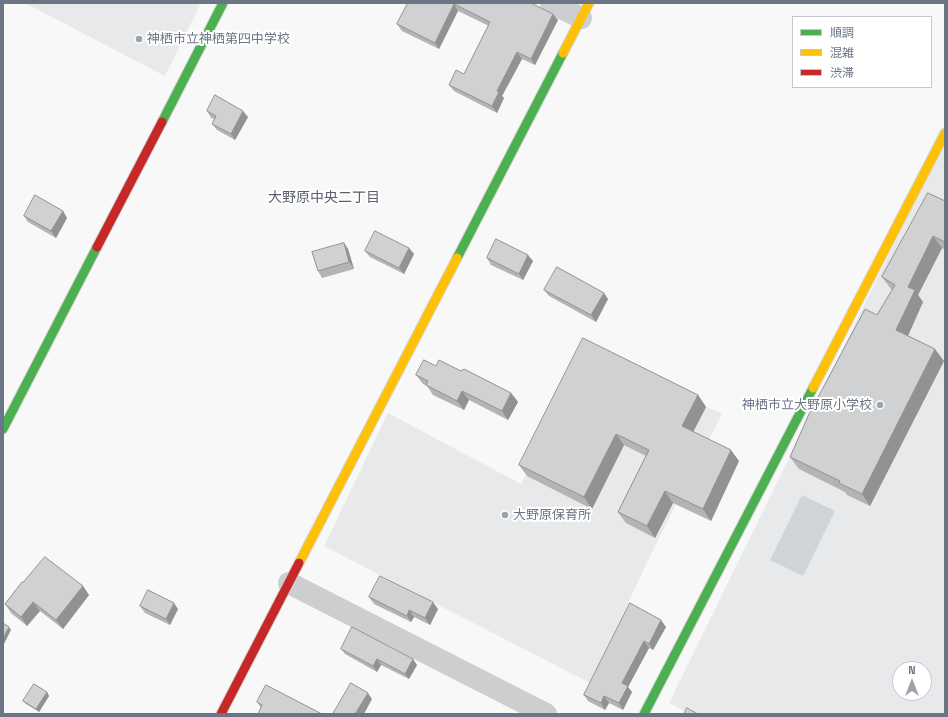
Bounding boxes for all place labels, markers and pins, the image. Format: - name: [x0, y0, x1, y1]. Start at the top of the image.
- place label: 神栖市立神栖第四中学校: [147, 31, 290, 47]
- marker: 神栖市立神栖第四中学校: [134, 34, 144, 44]
- place label: 神栖市立大野原小学校: [742, 397, 872, 413]
- marker: 神栖市立大野原小学校: [875, 400, 885, 410]
- place label: 大野原保育所: [513, 507, 591, 523]
- marker: 大野原保育所: [500, 510, 510, 520]

